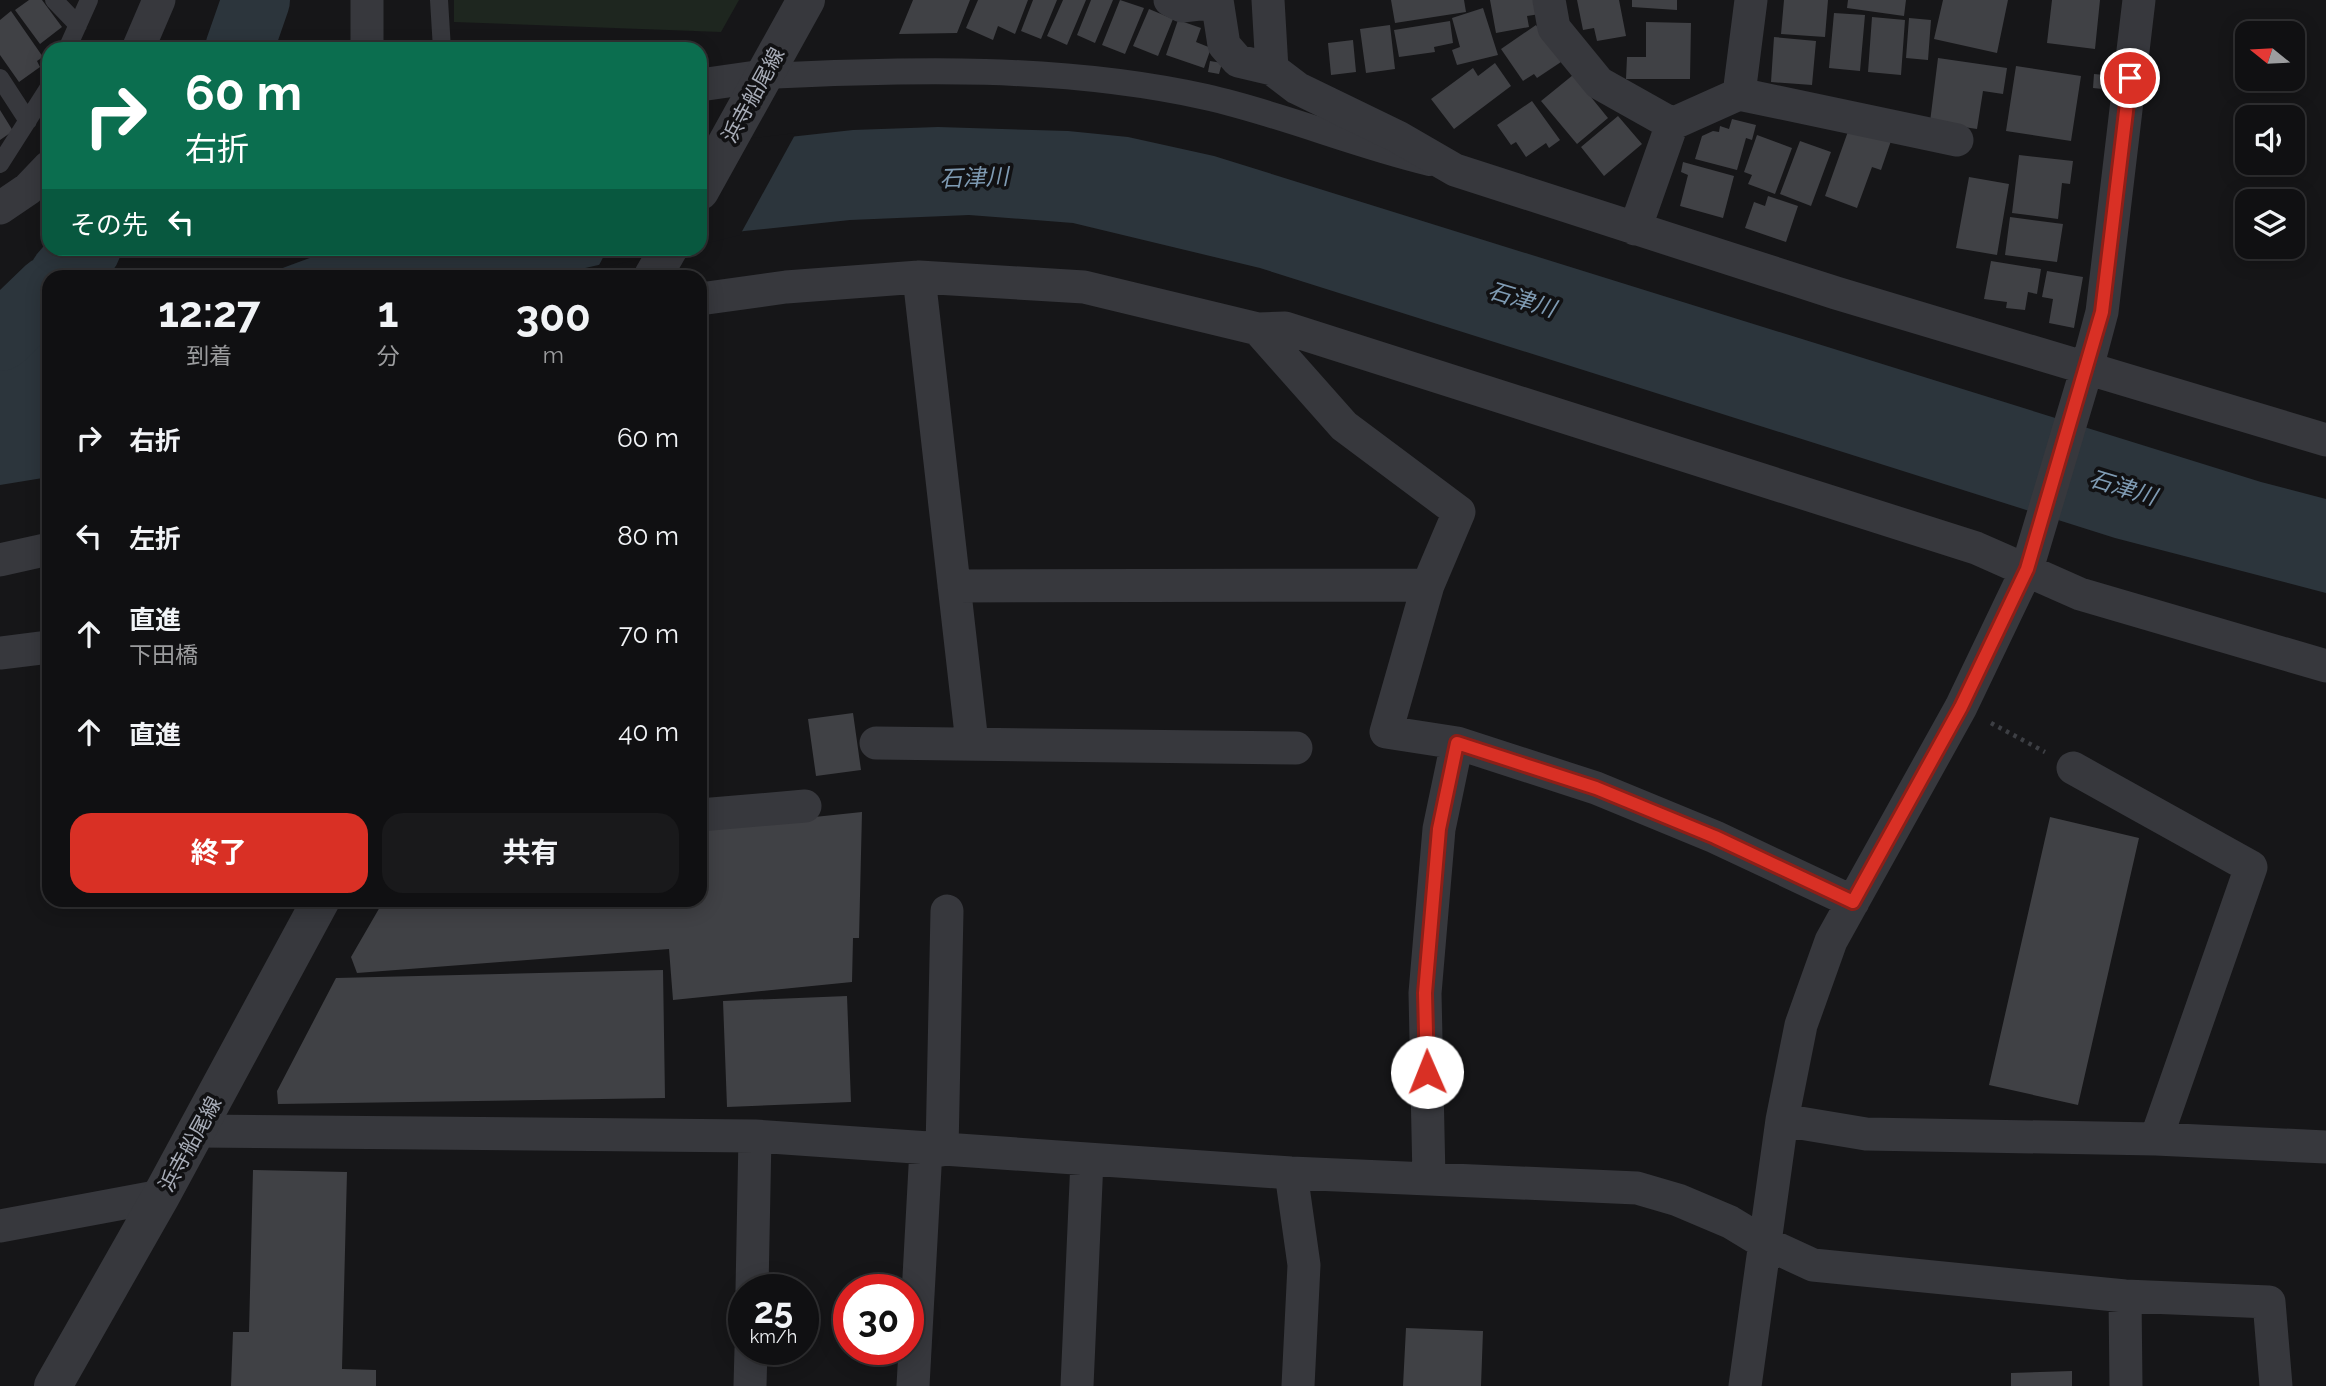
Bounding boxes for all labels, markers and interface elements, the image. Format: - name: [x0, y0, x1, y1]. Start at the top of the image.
- north arrow: [2235, 21, 2305, 91]
- map controls: [2235, 21, 2305, 259]
- street label: 浜寺船尾線: [717, 43, 789, 147]
- pin: [2100, 48, 2160, 108]
- icon: arrive: [2111, 59, 2149, 97]
- text: 60 m: [185, 64, 302, 121]
- icon: right: [70, 70, 161, 161]
- button: sound: [2235, 105, 2305, 175]
- text: 右折: [185, 130, 249, 167]
- water label: 石津川: [939, 162, 1012, 192]
- button: layers: [2235, 189, 2305, 259]
- icon: left: [162, 203, 200, 241]
- text: その先: [70, 210, 148, 240]
- water label: 石津川: [1485, 276, 1562, 323]
- text: 12:27: [158, 288, 260, 337]
- text: 1: [378, 288, 398, 337]
- text: 300: [516, 292, 591, 341]
- text: m: [543, 341, 564, 368]
- text: 到着: [186, 342, 232, 369]
- text: 分: [377, 342, 400, 369]
- icon: right: [70, 419, 108, 457]
- text: 60 m: [617, 423, 679, 453]
- text: 右折: [129, 426, 181, 456]
- water label: 石津川: [2086, 464, 2163, 511]
- icon: left: [70, 517, 108, 555]
- text: 80 m: [617, 521, 679, 551]
- text: 左折: [129, 524, 181, 554]
- text: 直進: [129, 605, 181, 635]
- icon: ahead: [70, 615, 108, 653]
- text: 70 m: [619, 619, 679, 649]
- text: 下田橋: [129, 641, 198, 668]
- icon: ahead: [70, 713, 108, 751]
- text: 40 m: [618, 717, 679, 747]
- text: 直進: [129, 720, 181, 750]
- button: 終了: [70, 813, 368, 893]
- button: 共有: [382, 813, 679, 893]
- position arrow: [1390, 1035, 1464, 1109]
- street label: 浜寺船尾線: [154, 1092, 226, 1196]
- speed limit sign: 30: [833, 1274, 924, 1365]
- text: 25: [754, 1290, 793, 1331]
- text: km/h: [750, 1326, 797, 1347]

